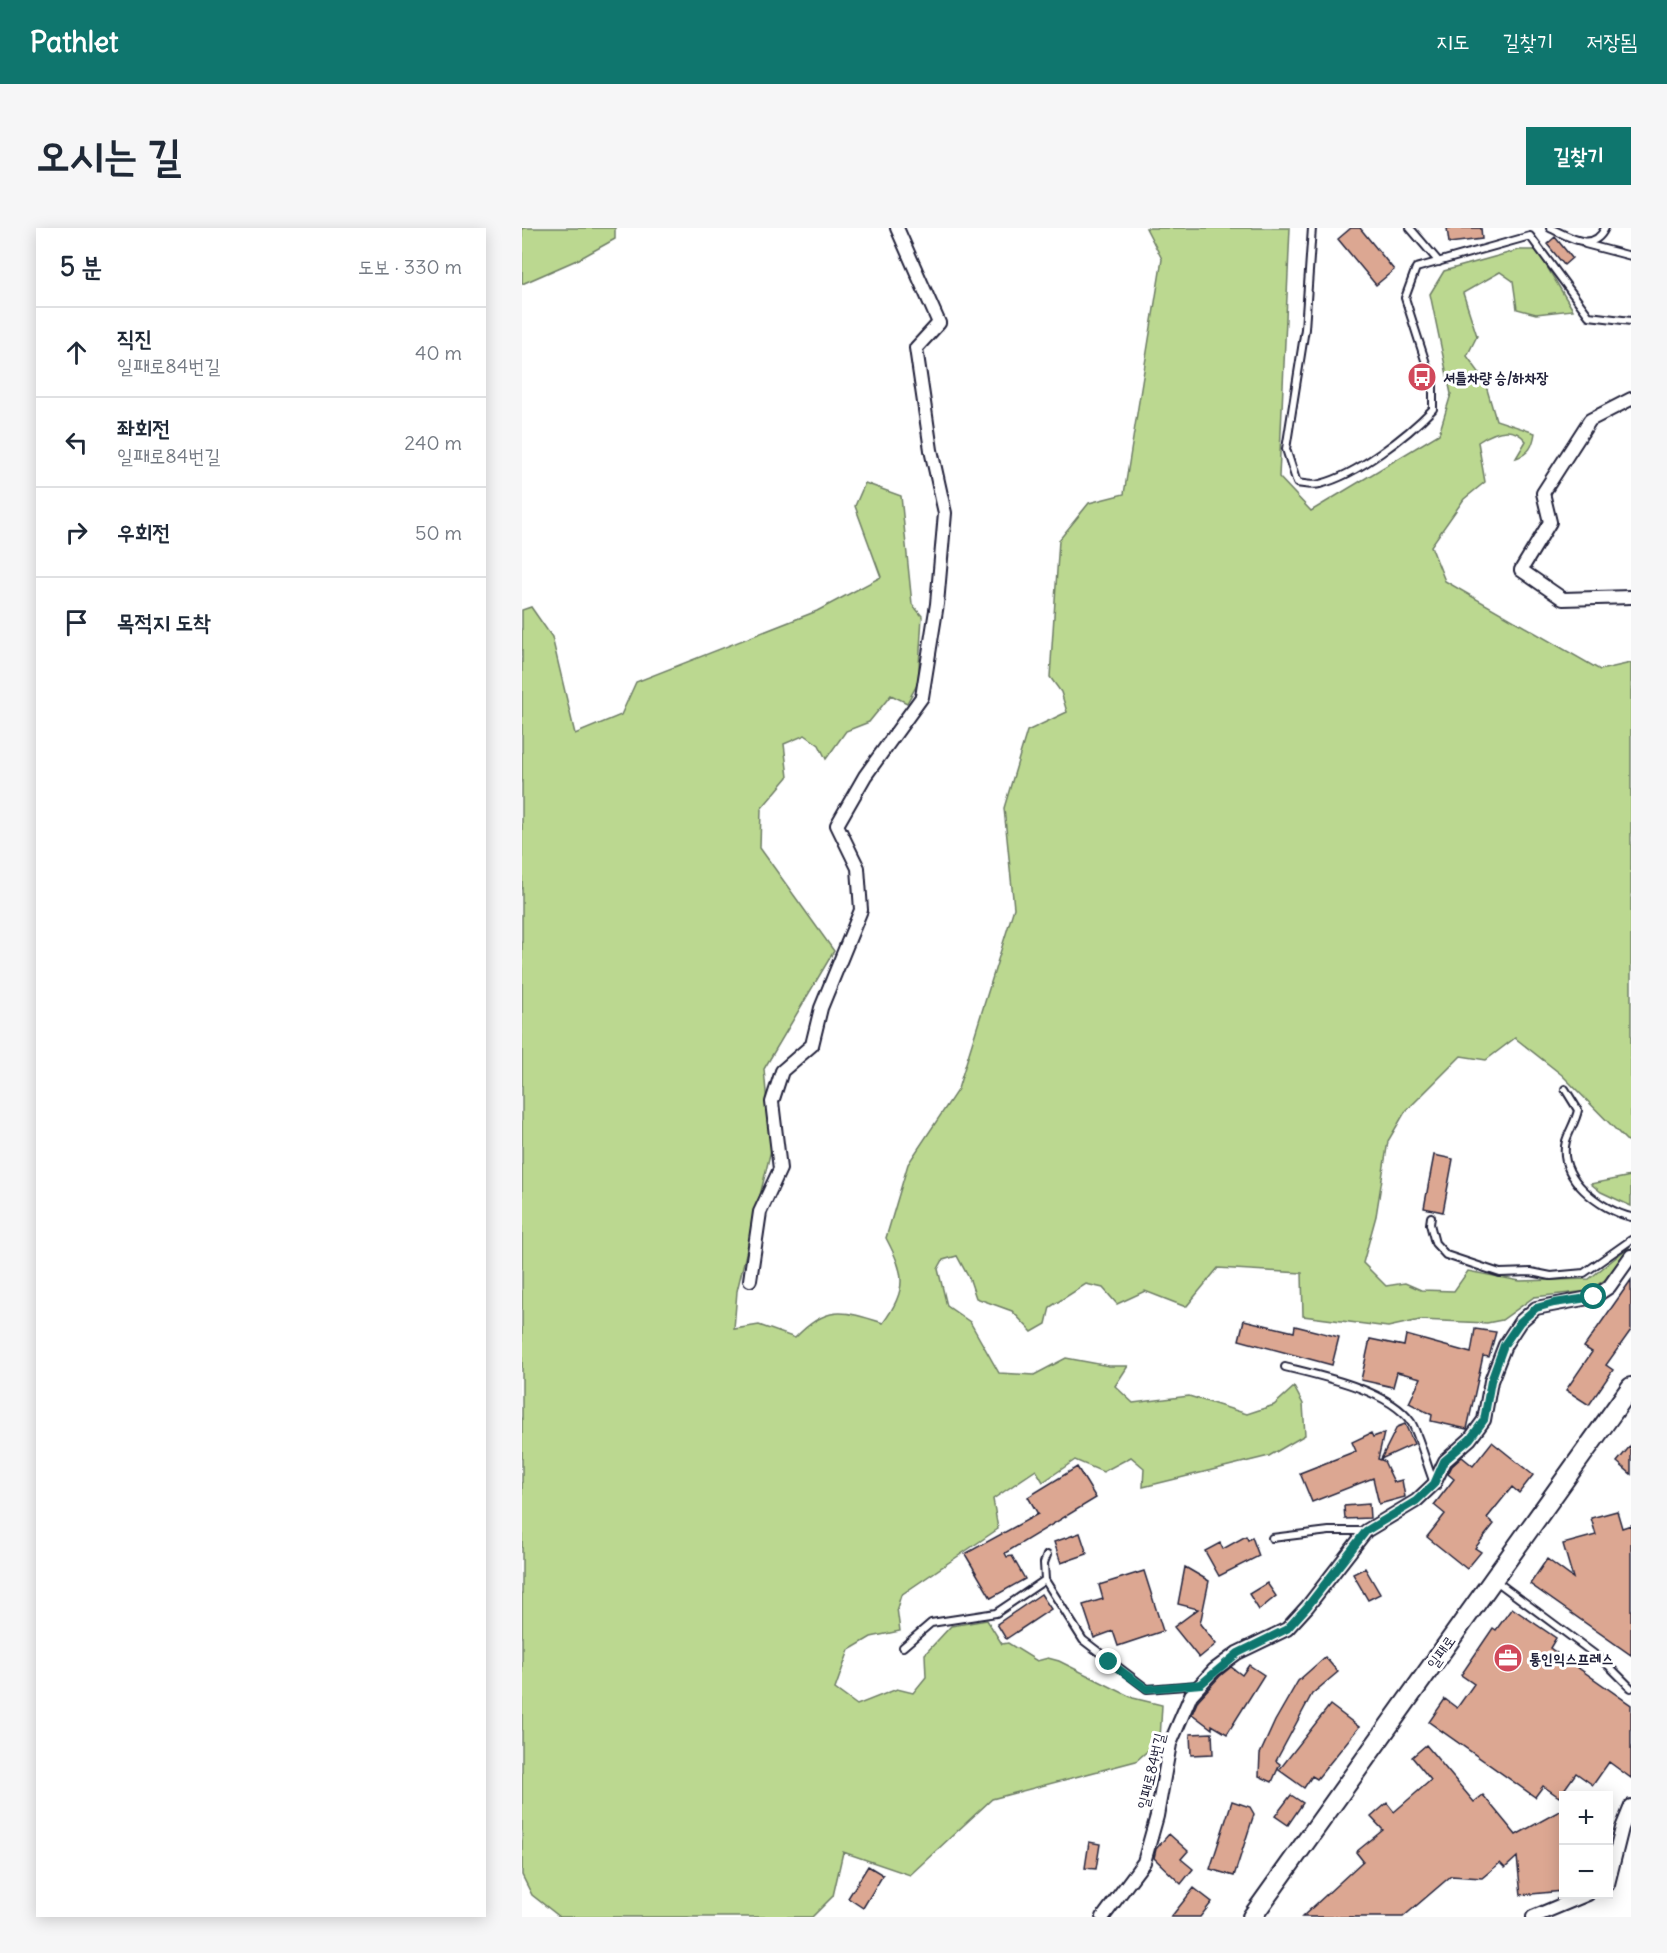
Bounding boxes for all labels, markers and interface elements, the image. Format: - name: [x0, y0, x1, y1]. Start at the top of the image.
- text: Pathlet: [30, 24, 119, 60]
- text: 지도: [1436, 28, 1470, 55]
- text: 길찾기: [1503, 28, 1553, 55]
- text: 저장됨: [1586, 28, 1637, 55]
- button: 길찾기: [1526, 127, 1631, 185]
- text: 오시는 길: [36, 129, 181, 181]
- text: 5 분: [60, 250, 102, 283]
- text: 도보 · 330 m: [358, 254, 462, 279]
- text: 직진: [117, 324, 152, 352]
- icon: ahead: [60, 336, 93, 369]
- text: 40 m: [415, 340, 462, 365]
- text: 일패로84번길: [117, 353, 221, 378]
- bus stop icon: 셔틀차량 승/하차장: [1406, 361, 1438, 393]
- place label: 셔틀차량 승/하차장: [1443, 368, 1549, 387]
- text: 좌회전: [117, 414, 170, 442]
- icon: left: [60, 426, 93, 459]
- text: 240 m: [404, 430, 462, 455]
- text: 일패로84번길: [117, 443, 221, 468]
- icon: right: [60, 516, 93, 549]
- text: 우회전: [117, 518, 170, 546]
- text: 50 m: [415, 520, 462, 545]
- icon: arrive: [60, 606, 93, 639]
- text: 목적지 도착: [117, 608, 211, 636]
- route start: [1580, 1283, 1606, 1309]
- street label: 일패로: [1423, 1632, 1459, 1672]
- office icon: 통인익스프레스: [1492, 1642, 1524, 1674]
- route end: [1095, 1648, 1121, 1674]
- place label: 통인익스프레스: [1529, 1649, 1614, 1668]
- street label: 일패로84번길: [1133, 1731, 1169, 1811]
- map controls: [1559, 1791, 1613, 1899]
- button: +: [1559, 1791, 1613, 1845]
- button: −: [1559, 1845, 1613, 1899]

